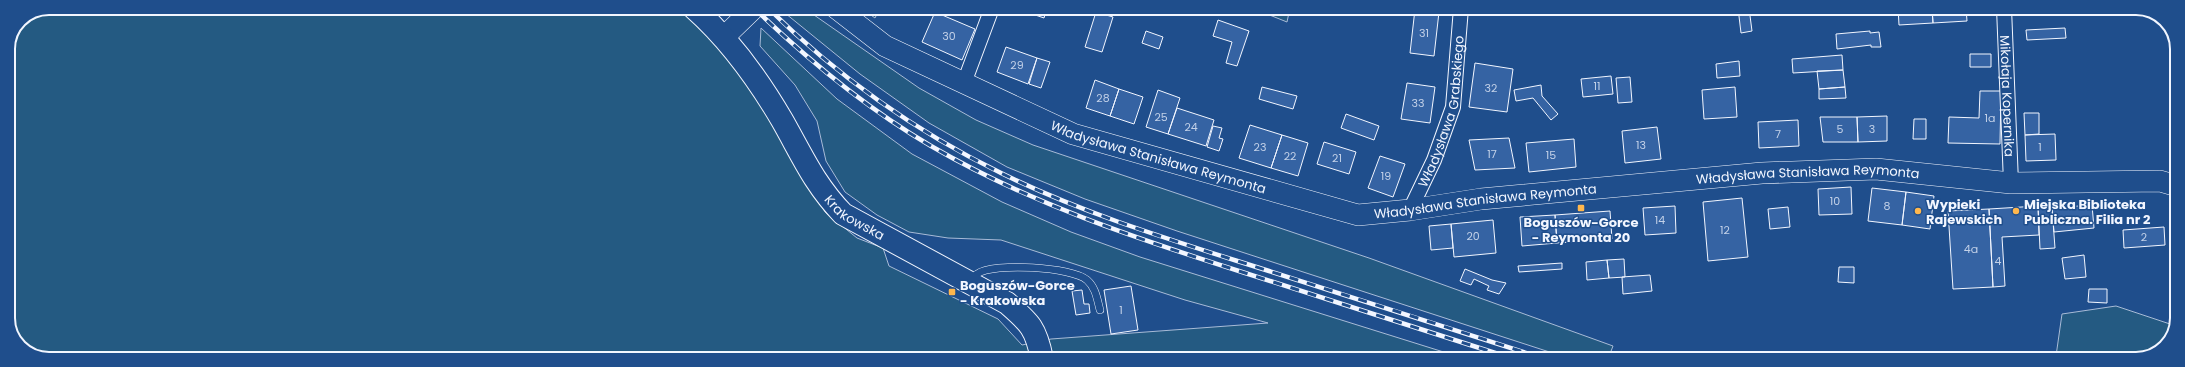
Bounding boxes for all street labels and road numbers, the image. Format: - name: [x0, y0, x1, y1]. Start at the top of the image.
- street label: Władysława Grabskiego: [1413, 35, 1468, 190]
- street label: Mikołaja Kopernika: [1996, 35, 2019, 157]
- street label: Władysława Stanisława Reymonta: [1048, 115, 1268, 198]
- street label: Władysława Stanisława Reymonta: [1695, 159, 1921, 189]
- street label: Władysława Stanisława Reymonta: [1373, 179, 1597, 223]
- street label: Krakowska: [820, 191, 888, 244]

